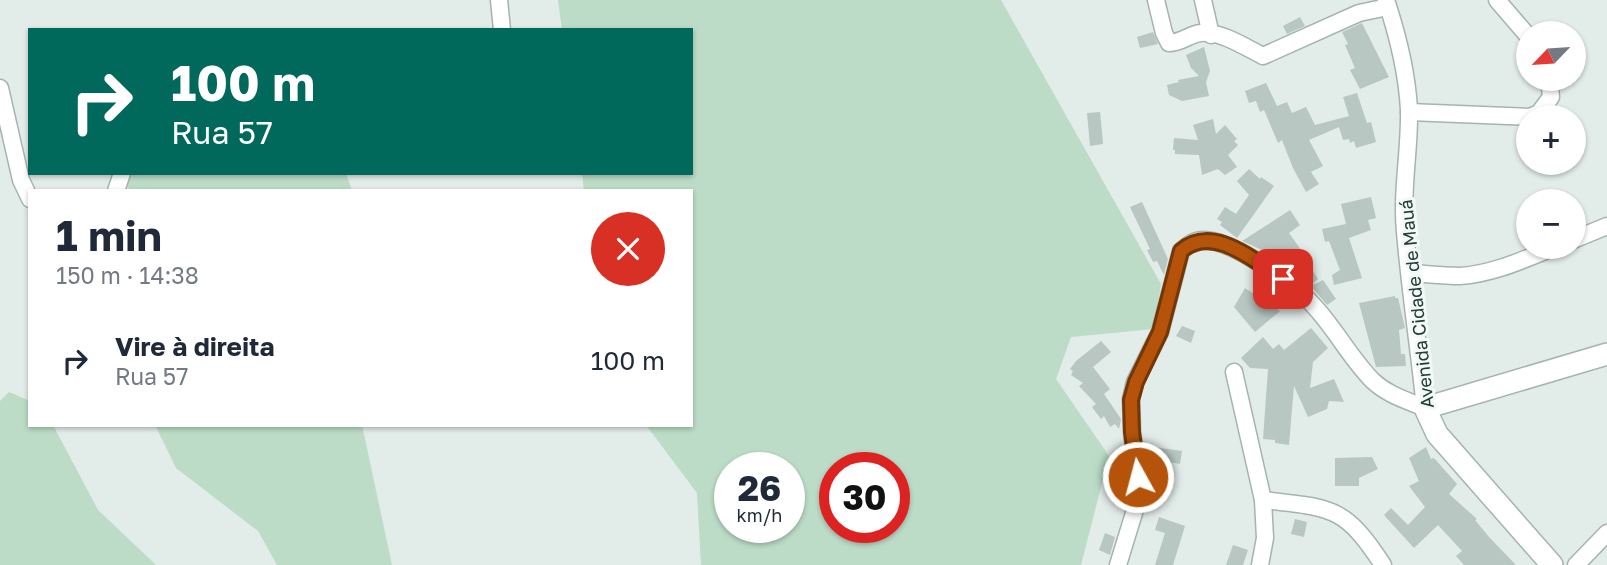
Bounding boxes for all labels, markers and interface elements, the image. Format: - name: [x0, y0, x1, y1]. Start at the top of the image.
- north arrow: [1516, 21, 1586, 91]
- map controls: [1516, 21, 1586, 259]
- text: 100 m: [171, 53, 315, 112]
- icon: right: [56, 56, 147, 147]
- button: +: [1516, 105, 1586, 175]
- text: Rua 57: [171, 113, 273, 151]
- button: −: [1516, 189, 1586, 259]
- street label: Avenida Cidade de Mauá: [1394, 199, 1438, 409]
- text: 1 min: [56, 210, 162, 260]
- button: close: [591, 212, 665, 286]
- pin: [1253, 249, 1313, 309]
- icon: arrive: [1264, 260, 1302, 298]
- text: 150 m · 14:38: [56, 261, 199, 289]
- text: Vire à direita: [115, 331, 275, 362]
- icon: right: [56, 342, 94, 380]
- text: 100 m: [591, 345, 665, 376]
- text: Rua 57: [115, 362, 188, 390]
- position arrow: [1101, 440, 1175, 514]
- speed limit sign: 30: [819, 452, 910, 543]
- text: 26: [738, 467, 781, 509]
- text: km/h: [737, 504, 782, 526]

